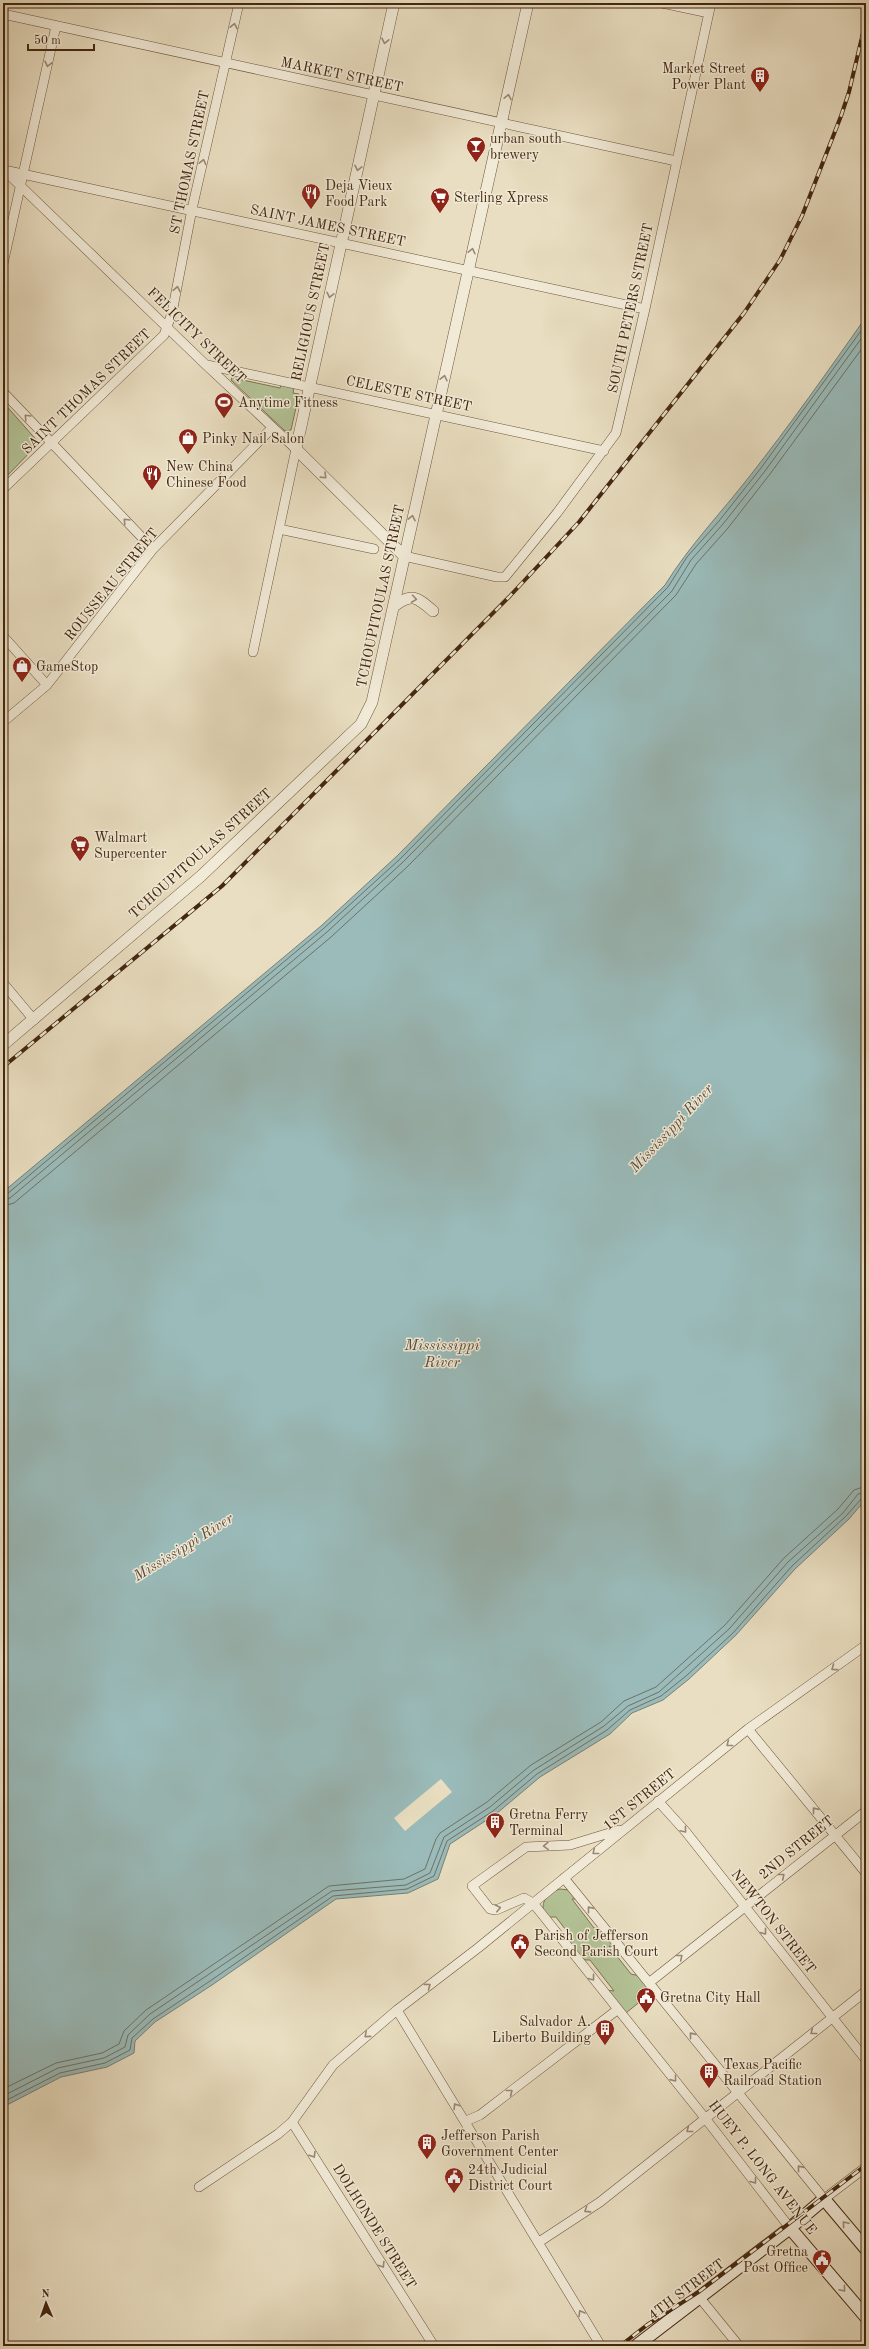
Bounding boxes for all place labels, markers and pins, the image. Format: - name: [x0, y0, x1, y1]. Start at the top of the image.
- place label: Market Street Power Plant: [662, 62, 746, 92]
- building icon: Market Street Power Plant: [749, 65, 771, 93]
- place label: urban south brewery: [490, 132, 562, 162]
- bar icon: urban south brewery: [465, 135, 487, 163]
- place label: Deja Vieux Food Park: [325, 179, 393, 209]
- restaurant icon: Deja Vieux Food Park: [300, 182, 322, 210]
- supermarket icon: Sterling Xpress: [429, 186, 451, 214]
- place label: Sterling Xpress: [454, 191, 548, 205]
- sports icon: Anytime Fitness: [213, 391, 235, 419]
- place label: Anytime Fitness: [238, 396, 338, 410]
- shop icon: Pinky Nail Salon: [177, 427, 199, 455]
- place label: Pinky Nail Salon: [202, 432, 305, 446]
- place label: New China Chinese Food: [166, 460, 247, 490]
- restaurant icon: New China Chinese Food: [141, 463, 163, 491]
- shop icon: GameStop: [11, 655, 33, 683]
- place label: GameStop: [36, 660, 98, 674]
- place label: Walmart Supercenter: [94, 831, 167, 861]
- supermarket icon: Walmart Supercenter: [69, 834, 91, 862]
- place label: Gretna Ferry Terminal: [509, 1808, 589, 1838]
- building icon: Gretna Ferry Terminal: [484, 1811, 506, 1839]
- place label: Parish of Jefferson Second Parish Court: [534, 1929, 658, 1959]
- public building icon: Parish of Jefferson Second Parish Court: [509, 1932, 531, 1960]
- public building icon: Gretna City Hall: [635, 1986, 657, 2014]
- place label: Gretna City Hall: [660, 1991, 761, 2005]
- place label: Salvador A. Liberto Building: [492, 2015, 591, 2045]
- building icon: Salvador A. Liberto Building: [594, 2018, 616, 2046]
- place label: Texas Pacific Railroad Station: [723, 2058, 822, 2088]
- building icon: Texas Pacific Railroad Station: [698, 2061, 720, 2089]
- place label: Jefferson Parish Government Center: [441, 2129, 559, 2159]
- building icon: Jefferson Parish Government Center: [416, 2132, 438, 2160]
- place label: 24th Judicial District Court: [468, 2163, 553, 2193]
- public building icon: 24th Judicial District Court: [443, 2166, 465, 2194]
- place label: Gretna Post Office: [743, 2245, 808, 2275]
- public building icon: Gretna Post Office: [811, 2248, 833, 2276]

